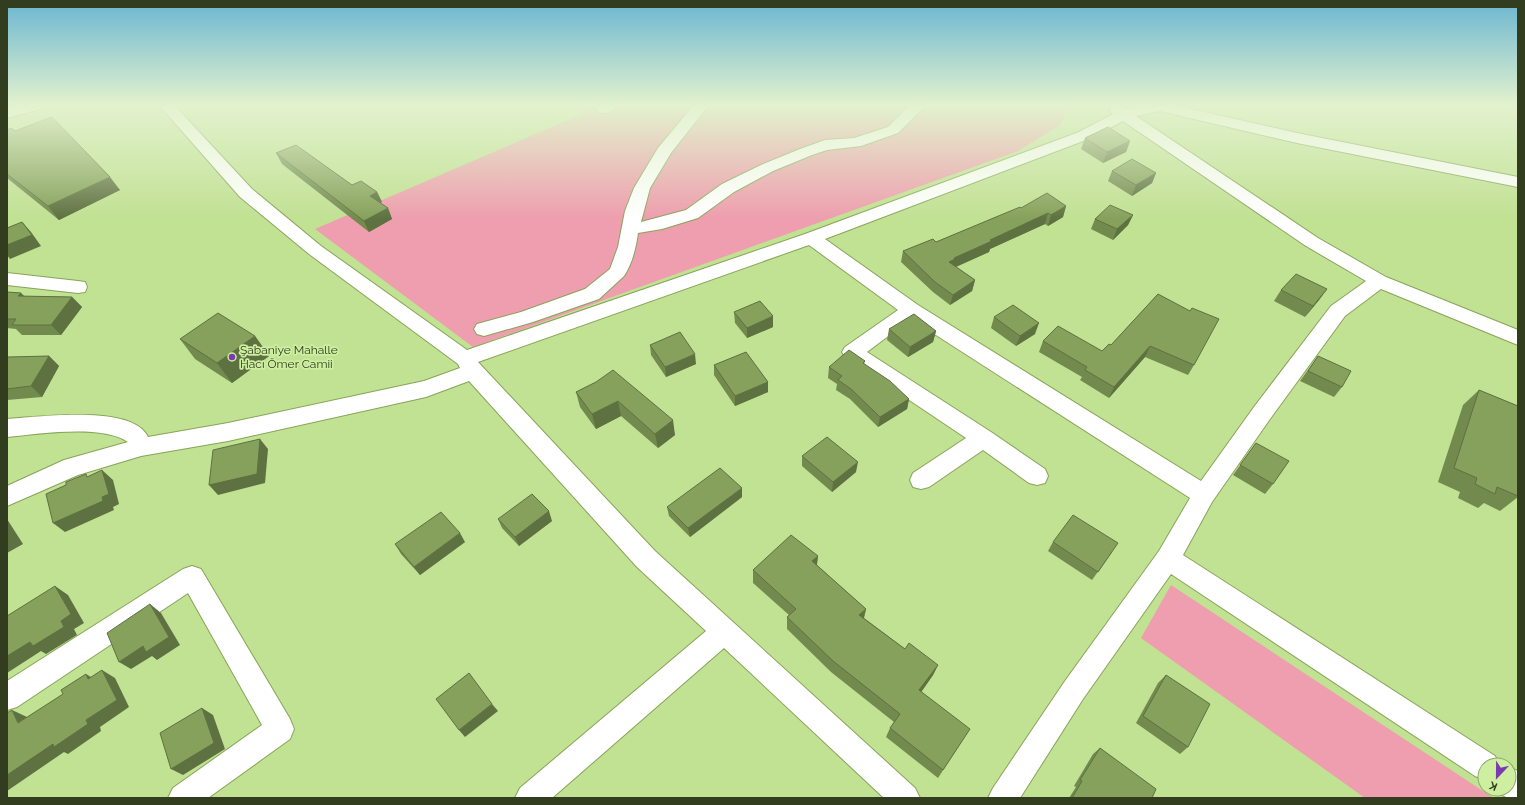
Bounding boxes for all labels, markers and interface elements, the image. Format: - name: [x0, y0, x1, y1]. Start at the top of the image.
- place label: Şabaniye Mahalle Hacı Ömer Camii: [240, 343, 338, 371]
- marker: Şabaniye Mahalle Hacı Ömer Camii: [227, 352, 237, 362]
- north arrow: [1477, 757, 1517, 797]
- text: K: [1487, 778, 1499, 793]

